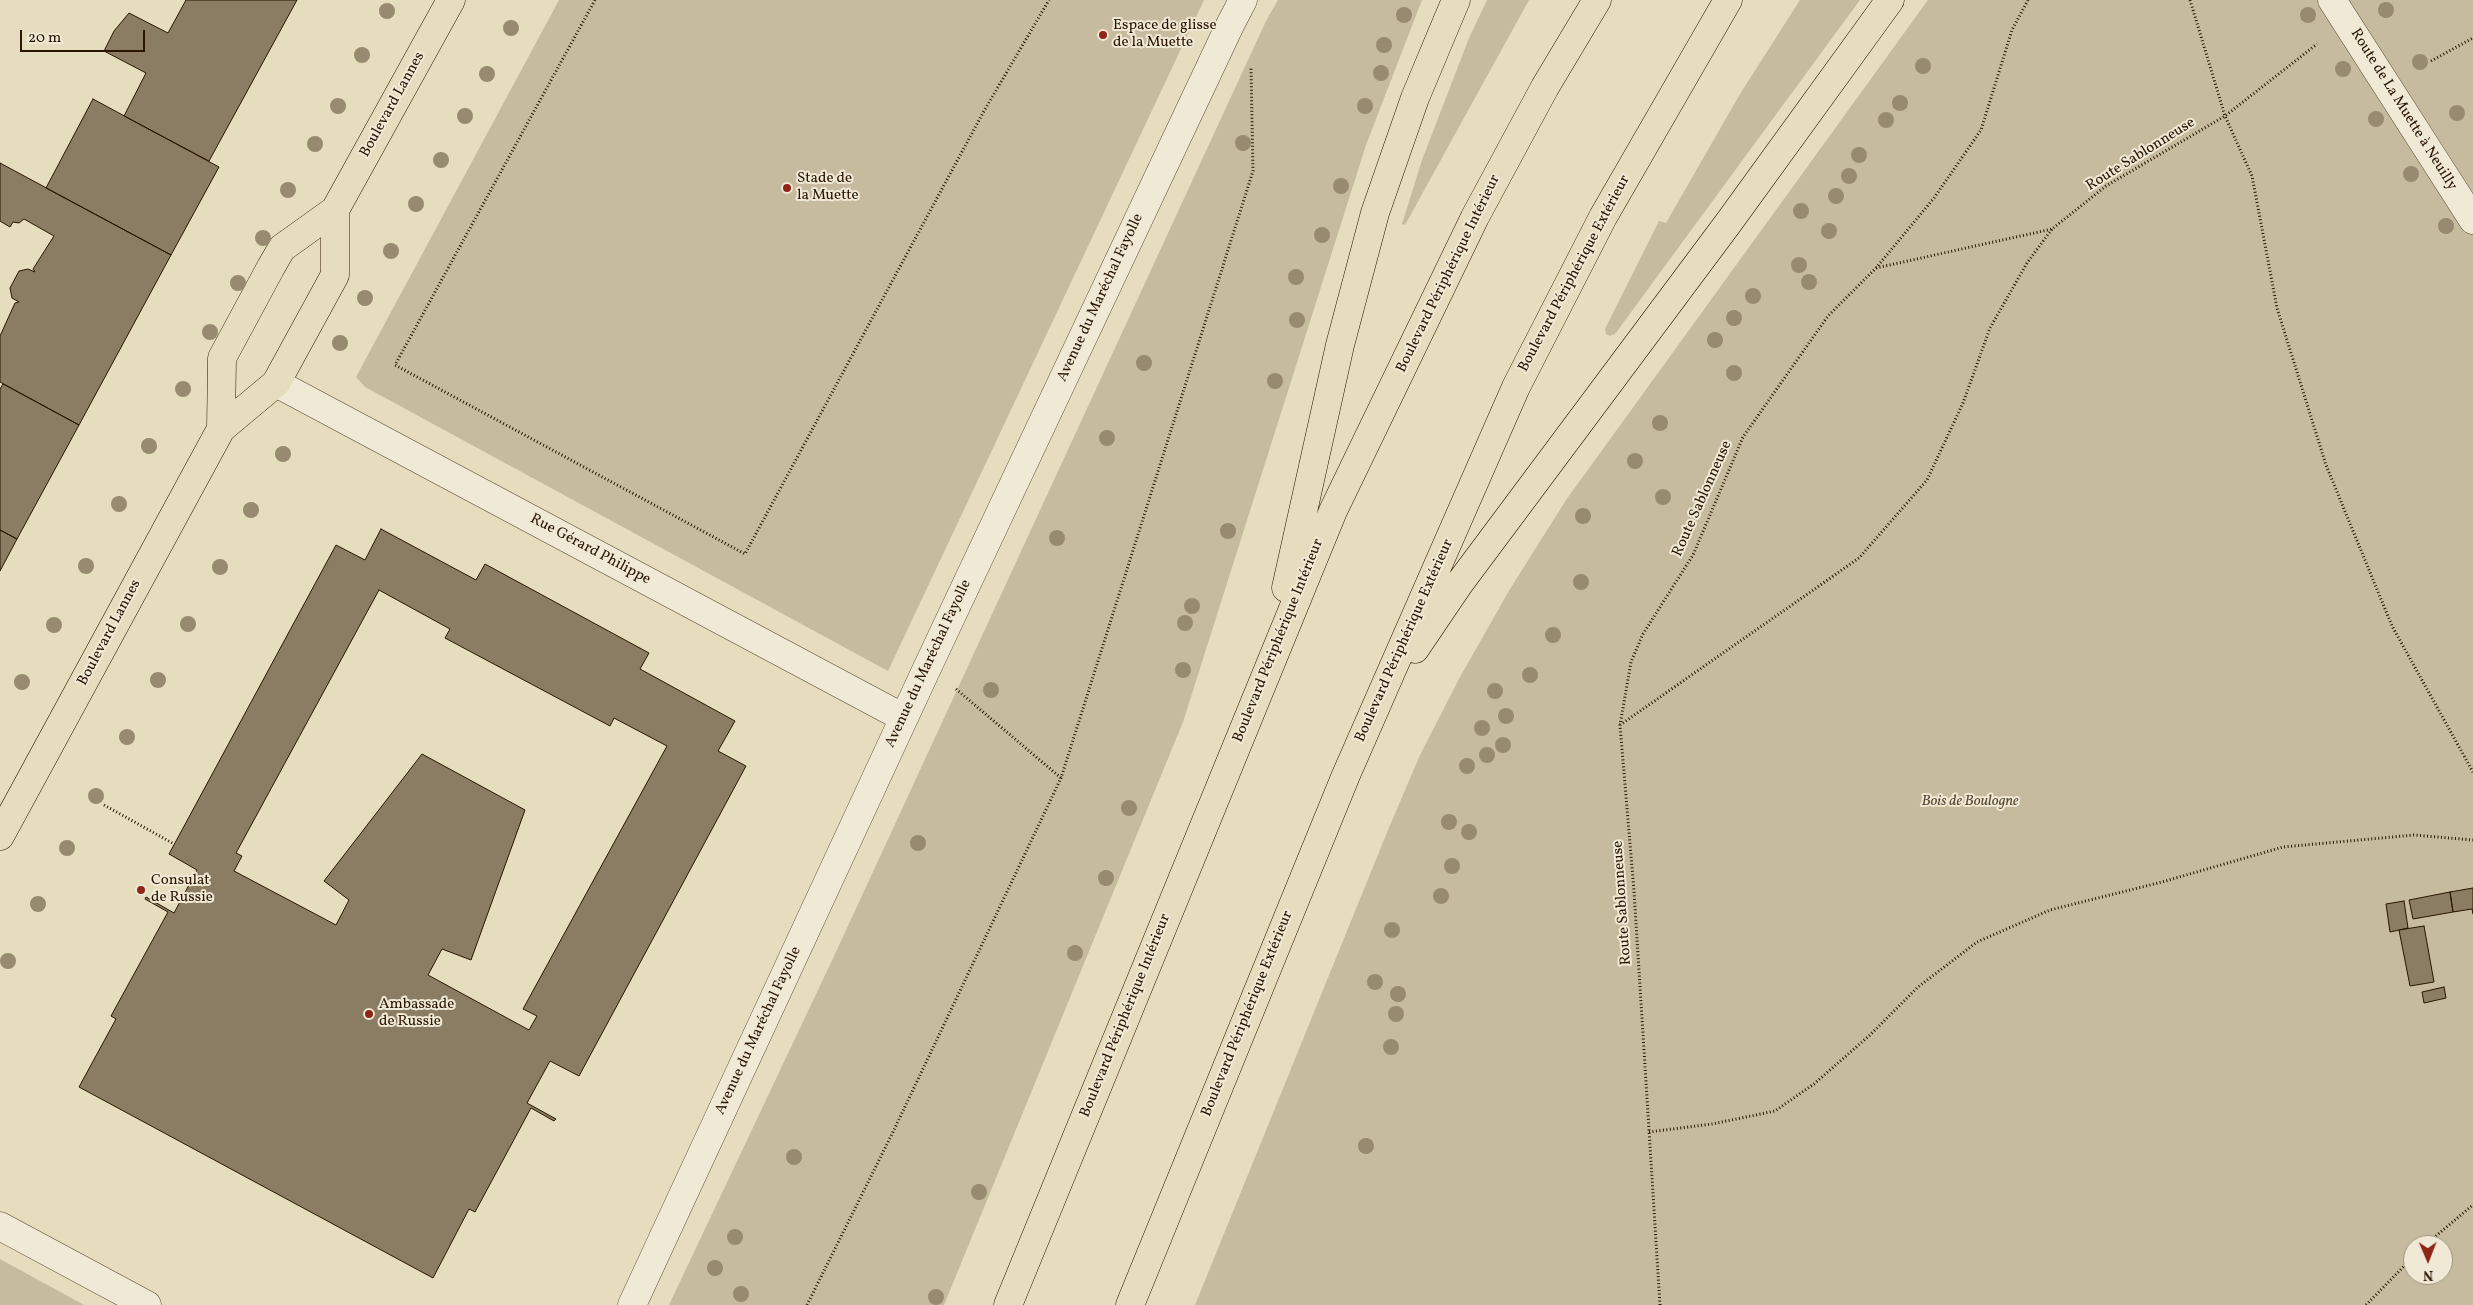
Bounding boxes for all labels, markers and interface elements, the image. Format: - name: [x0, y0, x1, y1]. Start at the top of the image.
- place label: Espace de glisse de la Muette: [1113, 17, 1216, 52]
- scale bar: [22, 20, 148, 52]
- street label: Route de La Muette à Neuilly: [2346, 26, 2460, 194]
- text: 20 m: [28, 28, 61, 49]
- marker: Espace de glisse de la Muette: [1097, 29, 1109, 41]
- street label: Boulevard Lannes: [357, 49, 429, 161]
- street label: Route Sablonneuse: [2083, 114, 2199, 196]
- place label: Stade de la Muette: [797, 170, 859, 205]
- street label: Boulevard Périphérique Intérieur: [1393, 172, 1505, 376]
- street label: Boulevard Périphérique Extérieur: [1515, 172, 1635, 376]
- marker: Stade de la Muette: [781, 182, 793, 194]
- street label: Avenue du Maréchal Fayolle: [1054, 211, 1148, 385]
- street label: Route Sablonneuse: [1669, 438, 1737, 560]
- street label: Rue Gérard Philippe: [527, 511, 653, 589]
- street label: Boulevard Périphérique Intérieur: [1230, 537, 1328, 745]
- street label: Boulevard Périphérique Extérieur: [1352, 537, 1458, 745]
- street label: Boulevard Lannes: [74, 577, 146, 689]
- street label: Avenue du Maréchal Fayolle: [882, 577, 976, 751]
- park label: Bois de Boulogne: [1921, 793, 2019, 811]
- street label: Route Sablonneuse: [1610, 840, 1636, 966]
- place label: Consulat de Russie: [151, 872, 213, 907]
- marker: Consulat de Russie: [135, 884, 147, 896]
- street label: Boulevard Périphérique Extérieur: [1198, 908, 1298, 1120]
- street label: Boulevard Périphérique Intérieur: [1077, 912, 1175, 1120]
- street label: Avenue du Maréchal Fayolle: [712, 944, 806, 1118]
- place label: Ambassade de Russie: [379, 996, 454, 1031]
- marker: Ambassade de Russie: [363, 1008, 375, 1020]
- north arrow: [2403, 1235, 2453, 1285]
- text: N: [2423, 1265, 2434, 1284]

